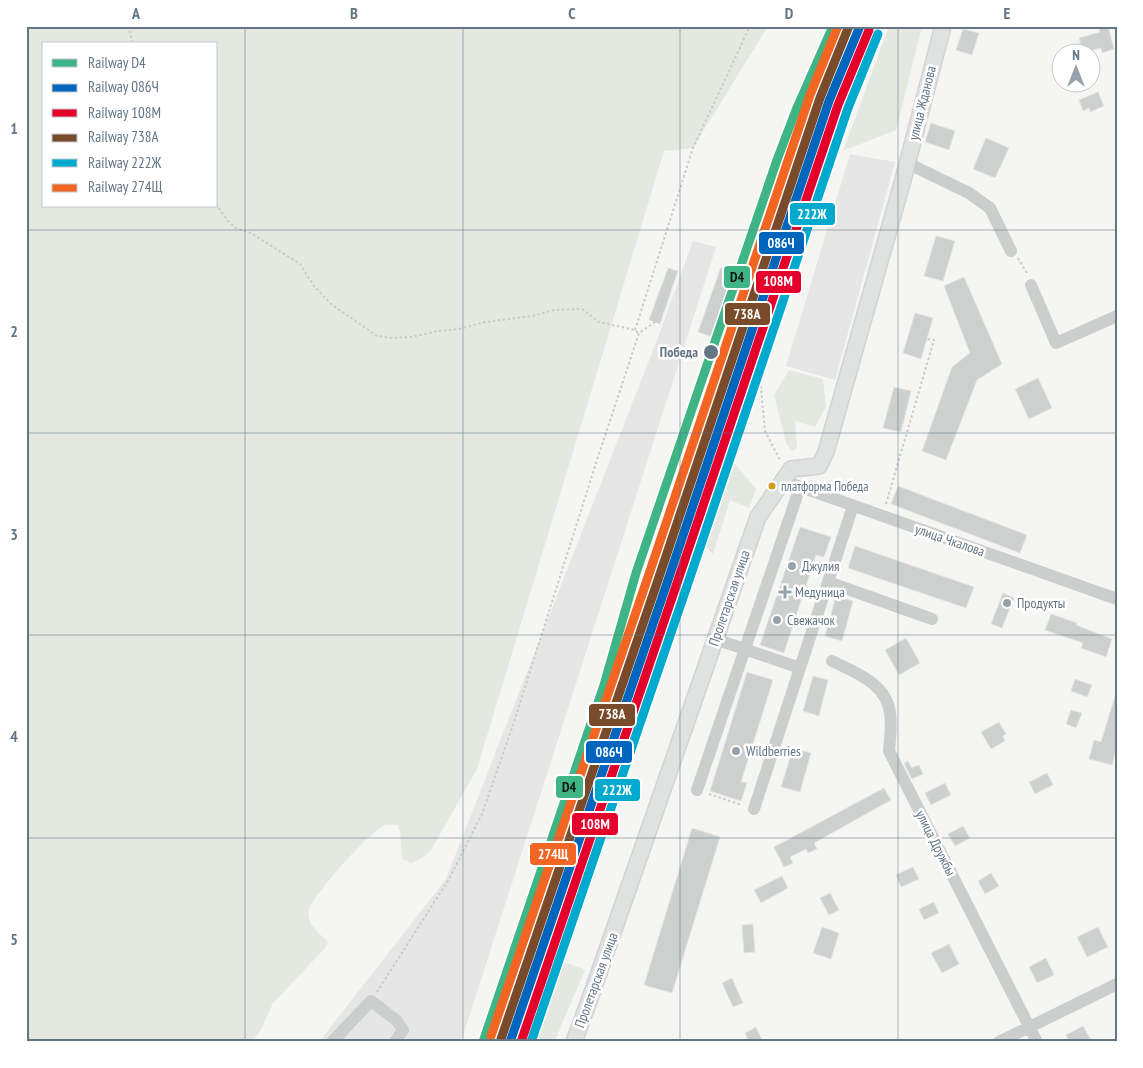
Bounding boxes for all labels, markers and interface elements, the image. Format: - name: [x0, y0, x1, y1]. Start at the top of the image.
- text: A: [131, 3, 141, 23]
- text: B: [350, 3, 358, 23]
- text: C: [568, 3, 576, 23]
- text: D: [785, 3, 794, 23]
- text: E: [1004, 3, 1011, 23]
- legend: [42, 42, 218, 208]
- north arrow: [1050, 42, 1100, 92]
- text: N: [1072, 46, 1080, 64]
- text: Railway D4: [88, 53, 146, 72]
- street label: улица Жданова: [904, 64, 940, 142]
- text: Railway 086Ч: [88, 77, 159, 96]
- text: Railway 108М: [88, 103, 161, 122]
- text: 1: [10, 118, 18, 138]
- text: Railway 738А: [88, 127, 159, 146]
- text: Railway 222Ж: [88, 153, 161, 172]
- text: Railway 274Щ: [88, 177, 162, 196]
- line badge: 222Ж: [789, 202, 836, 226]
- text: 222Ж: [797, 205, 827, 223]
- line badge: 086Ч: [758, 231, 805, 255]
- text: 086Ч: [767, 234, 795, 252]
- line badge: D4: [723, 265, 751, 289]
- text: D4: [730, 268, 744, 286]
- line badge: 108М: [755, 270, 802, 294]
- text: 108М: [763, 272, 793, 290]
- line badge: 738А: [724, 302, 771, 326]
- text: 738А: [733, 305, 762, 323]
- text: 2: [10, 321, 18, 341]
- place label: Победа: [660, 343, 698, 361]
- marker: Победа: [702, 343, 720, 361]
- place label: платформа Победа: [781, 478, 868, 495]
- marker: платформа Победа: [767, 481, 777, 491]
- street label: улица Чкалова: [913, 520, 987, 560]
- text: 3: [10, 524, 18, 544]
- street label: Пролетарская улица: [704, 548, 754, 648]
- place label: Джулия: [802, 557, 839, 575]
- marker: Джулия: [786, 560, 798, 572]
- place label: Медуница: [795, 583, 845, 601]
- marker: Медуница: [779, 586, 791, 598]
- place label: Продукты: [1017, 594, 1065, 612]
- marker: Продукты: [1001, 597, 1013, 609]
- place label: Свежачок: [787, 611, 835, 629]
- marker: Свежачок: [771, 614, 783, 626]
- line badge: 738А: [588, 703, 636, 727]
- text: 738А: [598, 705, 627, 723]
- text: 4: [10, 726, 18, 746]
- line badge: 086Ч: [585, 740, 633, 764]
- place label: Wildberries: [746, 742, 801, 760]
- text: 086Ч: [595, 743, 623, 761]
- marker: Wildberries: [730, 745, 742, 757]
- line badge: D4: [555, 775, 584, 799]
- text: D4: [562, 778, 576, 796]
- line badge: 222Ж: [594, 778, 641, 802]
- text: 222Ж: [602, 781, 632, 799]
- street label: улица Дружбы: [912, 807, 960, 879]
- line badge: 108М: [571, 812, 619, 836]
- text: 108М: [580, 815, 610, 833]
- line badge: 274Щ: [529, 842, 577, 866]
- text: 274Щ: [538, 845, 569, 863]
- text: 5: [10, 929, 18, 949]
- street label: Пролетарская улица: [570, 930, 622, 1030]

